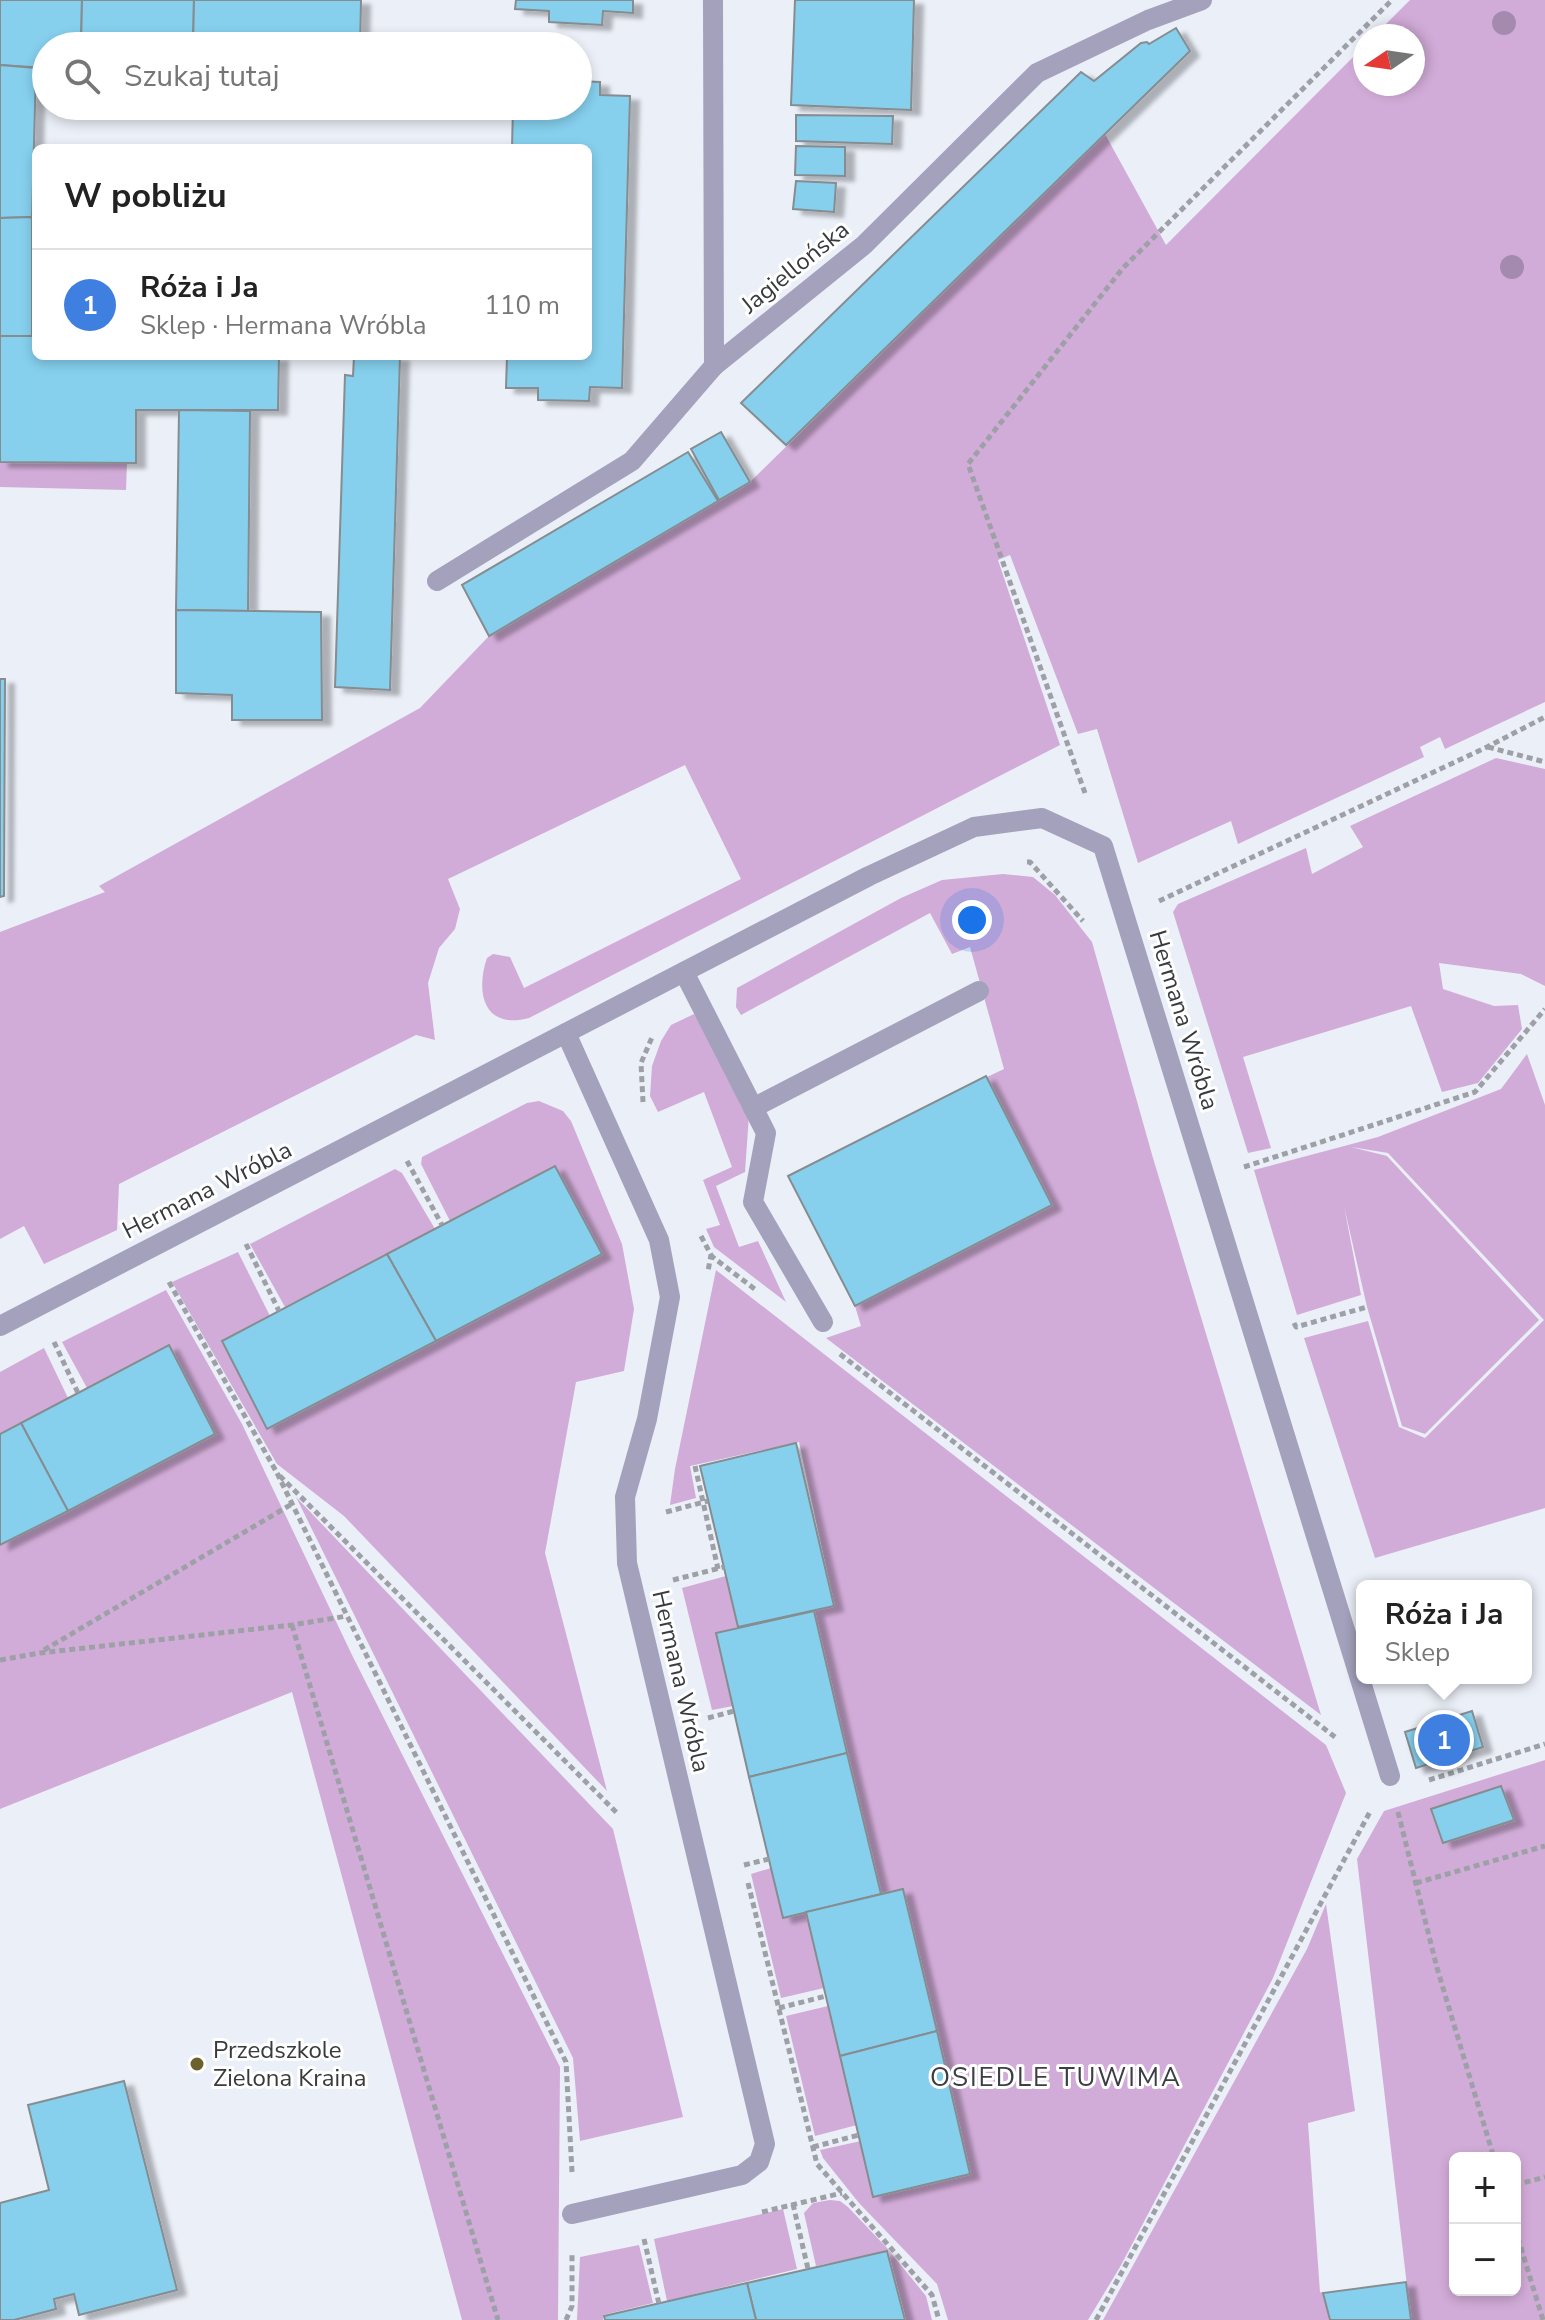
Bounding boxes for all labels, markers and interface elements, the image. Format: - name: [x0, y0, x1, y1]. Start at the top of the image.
- north arrow: [1353, 24, 1425, 96]
- search box: [32, 32, 592, 120]
- icon: search: [60, 54, 104, 98]
- text: Szukaj tutaj: [124, 56, 280, 97]
- text: W pobliżu: [64, 173, 227, 219]
- street label: Jagiellońska: [734, 214, 856, 321]
- text: Róża i Ja: [140, 267, 259, 308]
- text: 1: [82, 288, 98, 323]
- text: 110 m: [484, 288, 560, 323]
- text: Sklep · Hermana Wróbla: [140, 308, 426, 343]
- your location: [952, 900, 992, 940]
- street label: Hermana Wróbla: [1141, 926, 1227, 1114]
- street label: Hermana Wróbla: [117, 1134, 297, 1246]
- popup: [1356, 1580, 1532, 1684]
- street label: Hermana Wróbla: [644, 1587, 718, 1775]
- text: Róża i Ja: [1385, 1594, 1503, 1635]
- text: Sklep: [1385, 1635, 1450, 1670]
- pin: 1: [1418, 1710, 1470, 1770]
- place label: Przedszkole Zielona Kraina: [213, 2034, 366, 2094]
- marker: Przedszkole Zielona Kraina: [188, 2055, 206, 2073]
- district label: OSIEDLE TUWIMA: [930, 2060, 1182, 2095]
- map controls: [1449, 2152, 1521, 2296]
- button: +: [1449, 2152, 1521, 2224]
- button: −: [1449, 2224, 1521, 2296]

